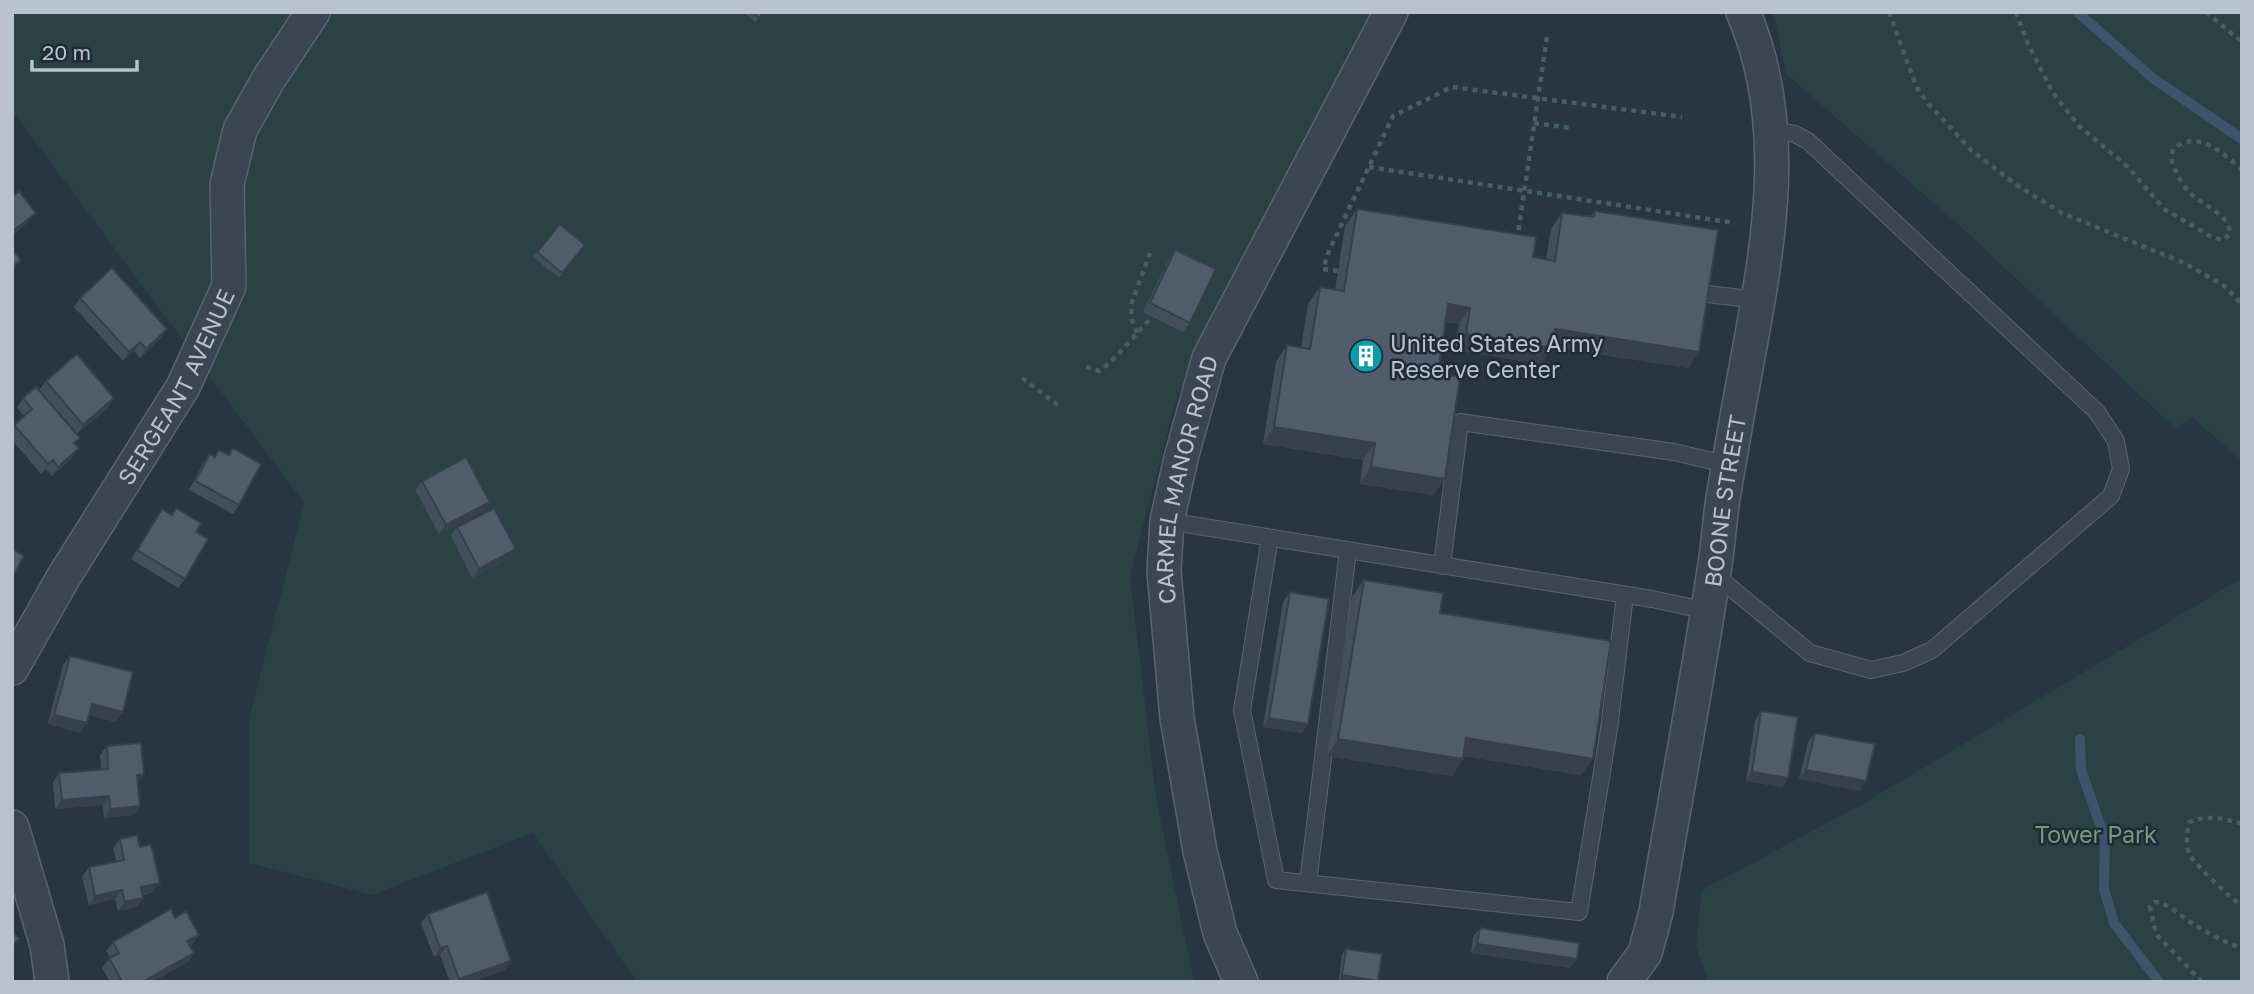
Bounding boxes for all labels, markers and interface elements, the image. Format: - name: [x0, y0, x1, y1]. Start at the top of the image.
- scale bar: [32, 28, 136, 72]
- text: 20 m: [42, 39, 91, 65]
- street label: SERGEANT AVENUE: [111, 284, 240, 490]
- place label: United States Army Reserve Center: [1390, 329, 1604, 383]
- building icon: United States Army Reserve Center: [1347, 337, 1385, 375]
- street label: CARMEL MANOR ROAD: [1150, 352, 1223, 605]
- street label: BOONE STREET: [1698, 413, 1751, 589]
- park label: Tower Park: [2035, 820, 2157, 848]

